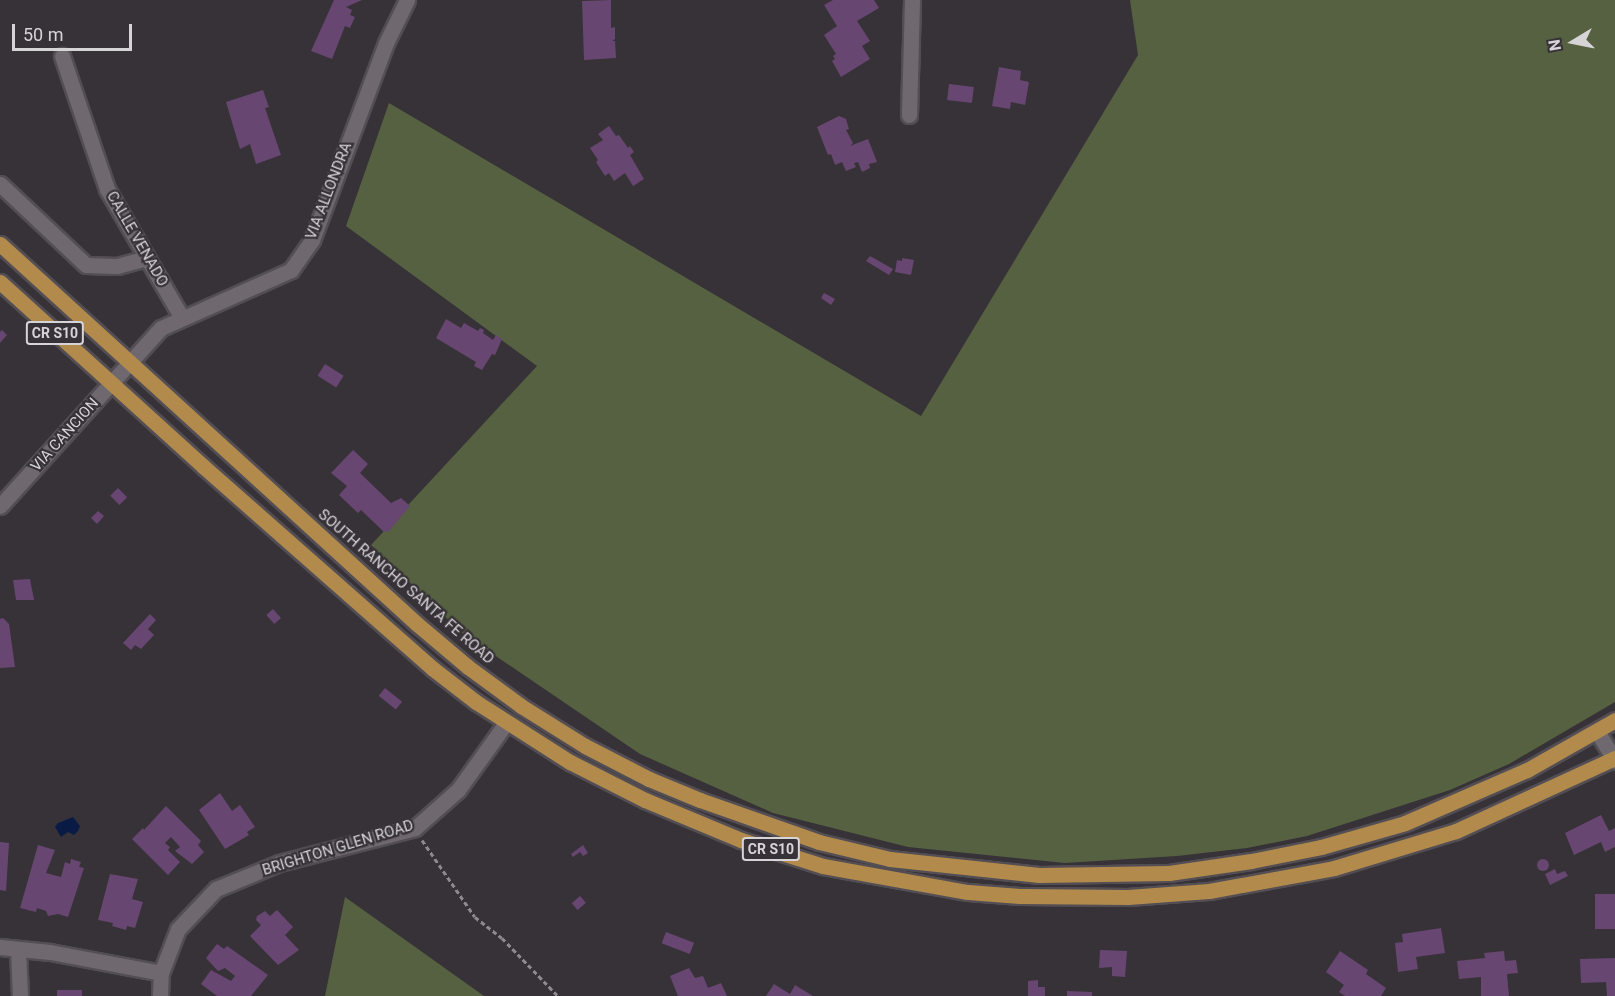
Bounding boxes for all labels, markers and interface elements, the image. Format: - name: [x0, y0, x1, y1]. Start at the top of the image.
- scale bar: [15, 12, 135, 50]
- north arrow: [1543, 12, 1603, 72]
- text: 50 m: [23, 24, 63, 45]
- text: N: [1544, 38, 1565, 52]
- street label: VIA ALLONDRA: [302, 140, 356, 242]
- street label: CALLE VENADO: [103, 188, 171, 290]
- road number: CR S10: [25, 322, 85, 344]
- street label: VIA CANCION: [27, 395, 103, 475]
- street label: SOUTH RANCHO SANTA FE ROAD: [314, 506, 498, 668]
- street label: BRIGHTON GLEN ROAD: [260, 816, 416, 880]
- road number: CR S10: [741, 838, 801, 860]

